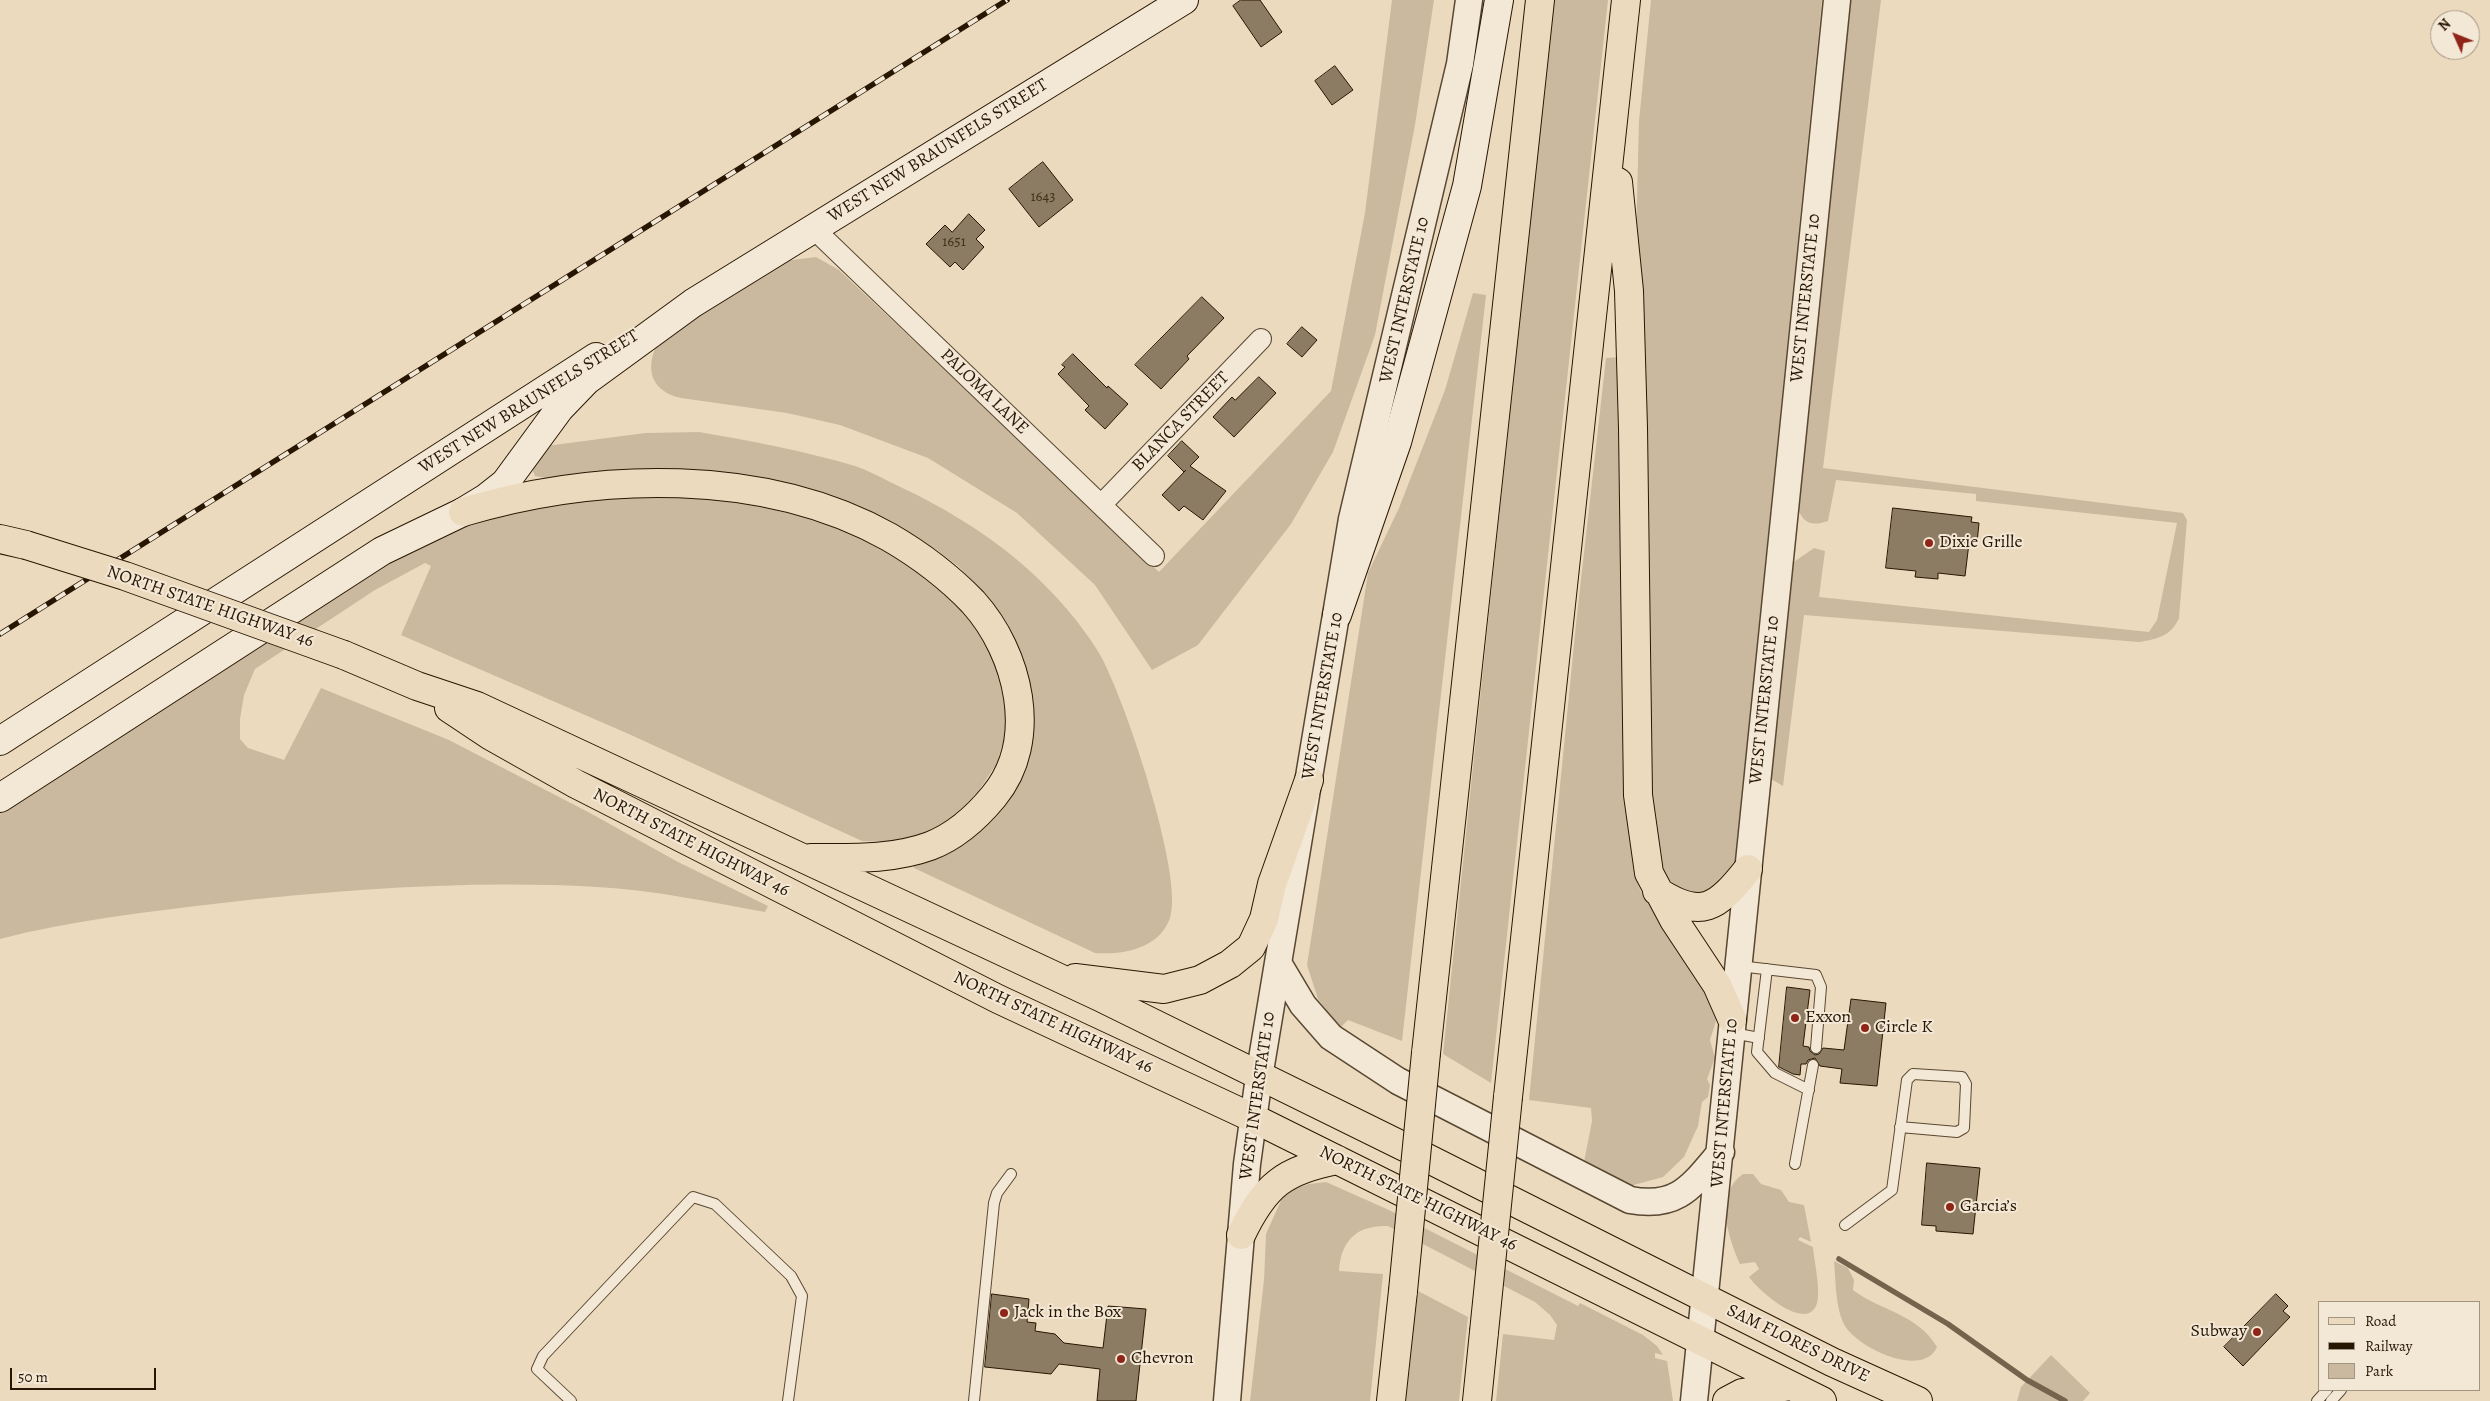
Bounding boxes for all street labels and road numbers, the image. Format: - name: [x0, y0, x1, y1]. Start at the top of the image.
- street label: WEST NEW BRAUNFELS STREET: [824, 74, 1052, 228]
- street label: WEST INTERSTATE 10: [1786, 213, 1826, 383]
- street label: WEST INTERSTATE 10: [1375, 215, 1435, 385]
- street label: WEST NEW BRAUNFELS STREET: [415, 325, 643, 479]
- street label: PALOMA LANE: [935, 344, 1033, 440]
- street label: BLANCA STREET: [1128, 368, 1234, 476]
- street label: NORTH STATE HIGHWAY 46: [104, 561, 316, 653]
- street label: WEST INTERSTATE 10: [1298, 611, 1348, 781]
- street label: WEST INTERSTATE 10: [1745, 615, 1785, 785]
- street label: NORTH STATE HIGHWAY 46: [589, 784, 793, 902]
- street label: NORTH STATE HIGHWAY 46: [950, 967, 1156, 1079]
- street label: WEST INTERSTATE 10: [1235, 1010, 1281, 1182]
- street label: WEST INTERSTATE 10: [1707, 1018, 1743, 1188]
- street label: NORTH STATE HIGHWAY 46: [1316, 1142, 1520, 1256]
- street label: SAM FLORES DRIVE: [1723, 1300, 1873, 1388]

